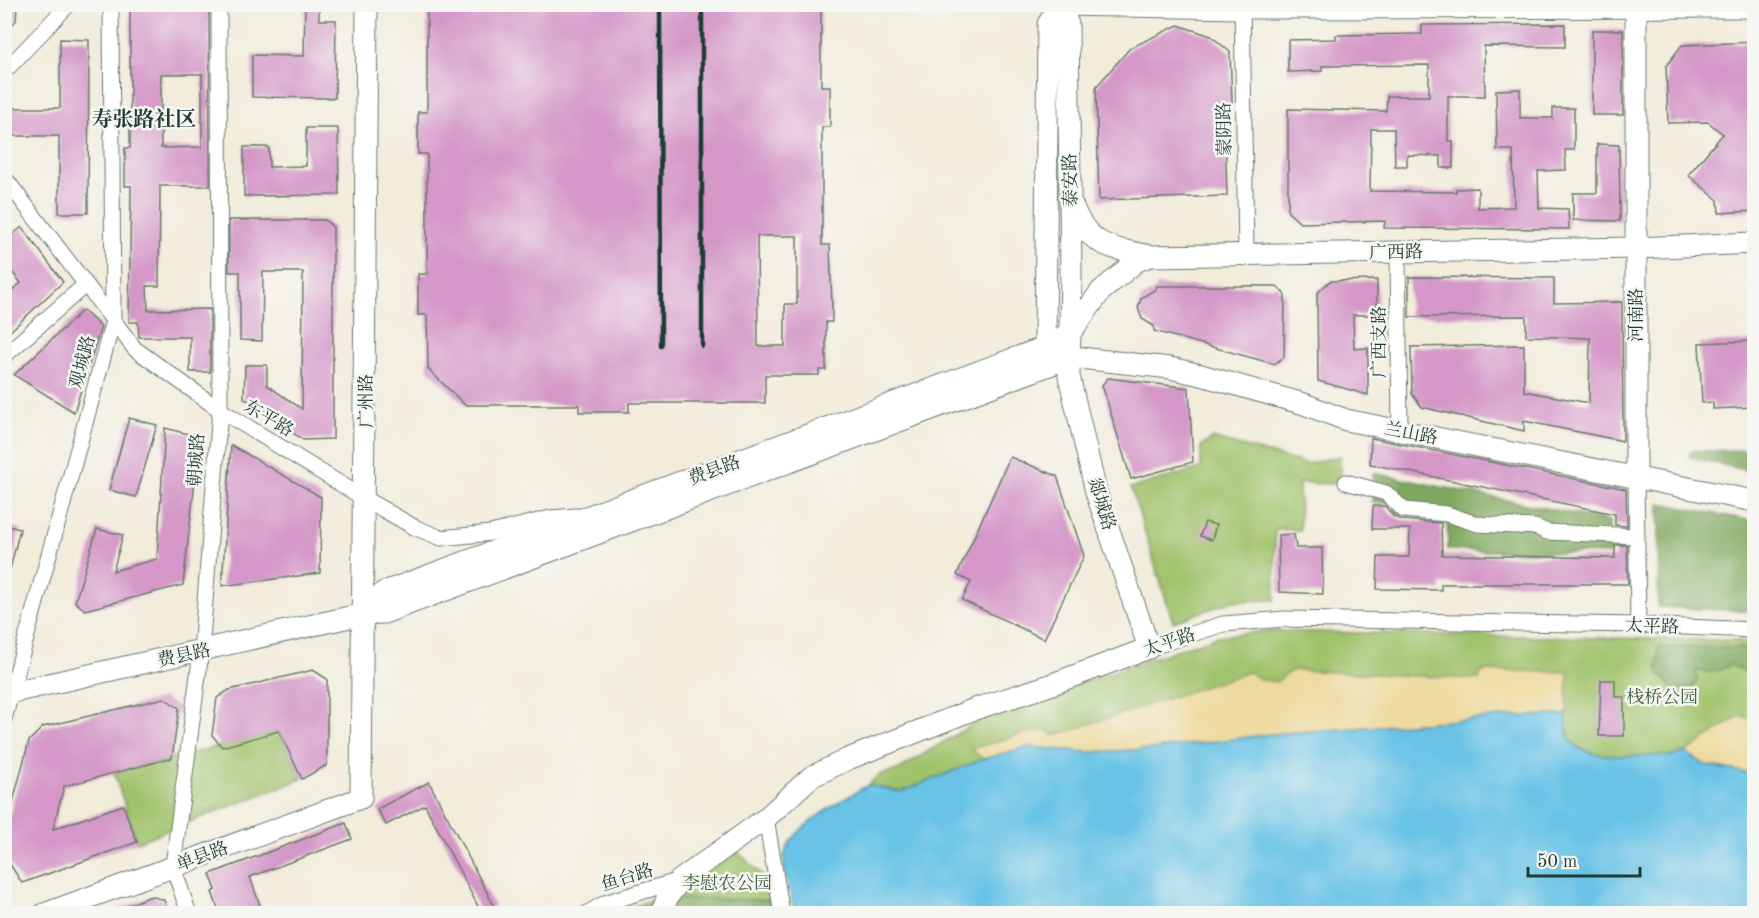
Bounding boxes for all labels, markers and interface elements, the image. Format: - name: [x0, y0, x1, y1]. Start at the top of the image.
- street label: 蒙阴路: [1214, 102, 1234, 156]
- district label: 寿张路社区: [92, 108, 197, 131]
- street label: 泰安路: [1060, 153, 1080, 207]
- street label: 广西路: [1369, 242, 1423, 262]
- street label: 河南路: [1626, 288, 1646, 342]
- street label: 广西支路: [1369, 306, 1389, 378]
- street label: 观城路: [65, 333, 99, 391]
- street label: 广州路: [356, 374, 376, 428]
- street label: 东平路: [241, 396, 297, 440]
- street label: 兰山路: [1383, 418, 1439, 448]
- street label: 朝城路: [184, 432, 208, 488]
- street label: 费县路: [685, 451, 743, 489]
- street label: 郯城路: [1085, 475, 1119, 533]
- street label: 太平路: [1625, 615, 1679, 637]
- street label: 太平路: [1140, 624, 1198, 660]
- street label: 费县路: [156, 640, 212, 670]
- park label: 栈桥公园: [1626, 687, 1698, 707]
- street label: 单县路: [173, 837, 231, 875]
- scale bar: [1528, 840, 1640, 878]
- text: 50 m: [1537, 853, 1577, 871]
- street label: 鱼台路: [598, 860, 656, 894]
- park label: 李慰农公园: [682, 873, 772, 893]

